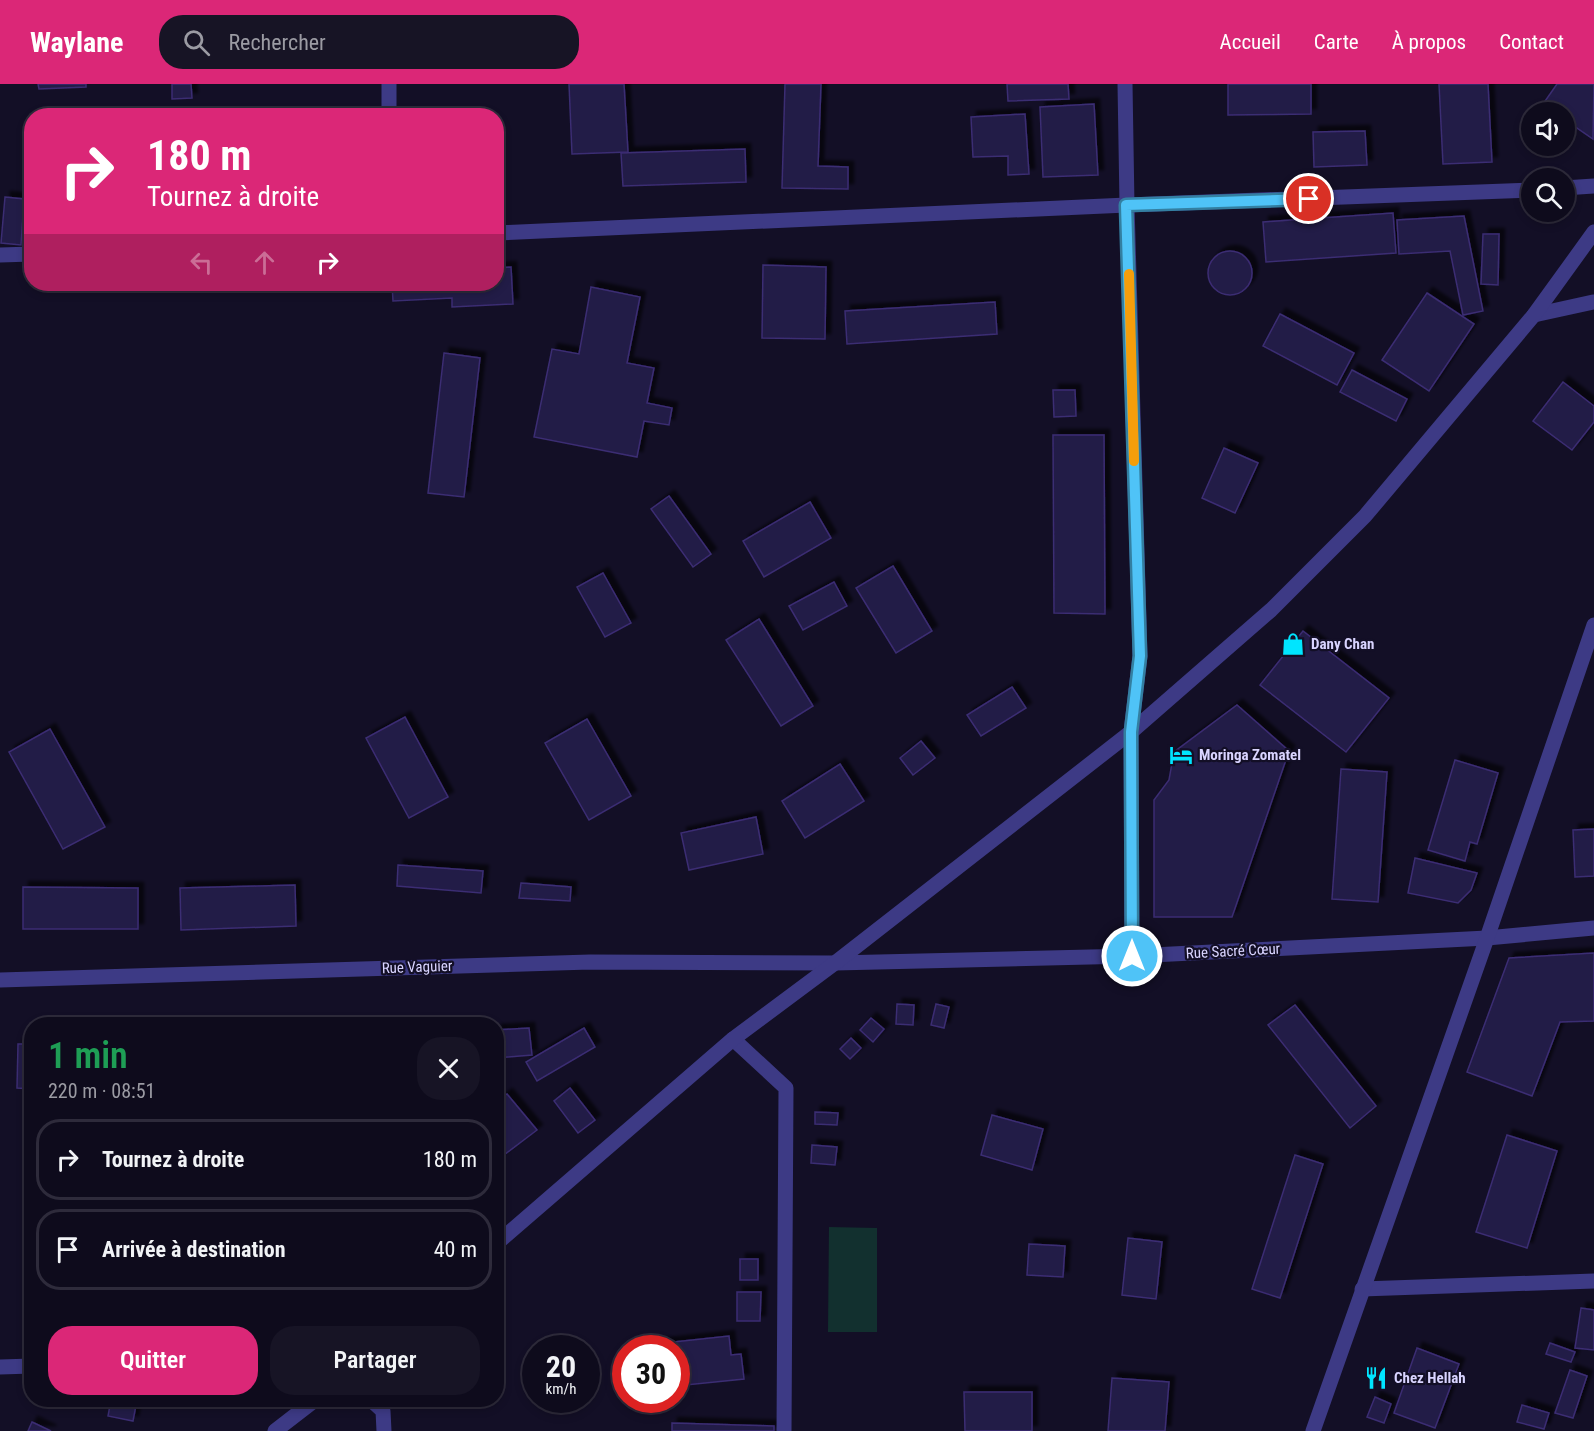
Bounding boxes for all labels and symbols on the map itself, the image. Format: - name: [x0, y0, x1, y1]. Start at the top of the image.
- pin: [1283, 173, 1334, 224]
- shop icon: Dany Chan: [1280, 631, 1306, 657]
- place label: Dany Chan: [1311, 635, 1374, 653]
- hotel icon: Moringa Zomatel: [1168, 742, 1194, 768]
- place label: Moringa Zomatel: [1199, 746, 1301, 764]
- position arrow: [1100, 924, 1164, 988]
- street label: Rue Sacré Cœur: [1185, 940, 1281, 962]
- street label: Rue Vaguier: [381, 957, 453, 977]
- speed limit sign: 30: [612, 1335, 690, 1413]
- restaurant icon: Chez Hellah: [1363, 1365, 1389, 1391]
- place label: Chez Hellah: [1394, 1369, 1466, 1387]

